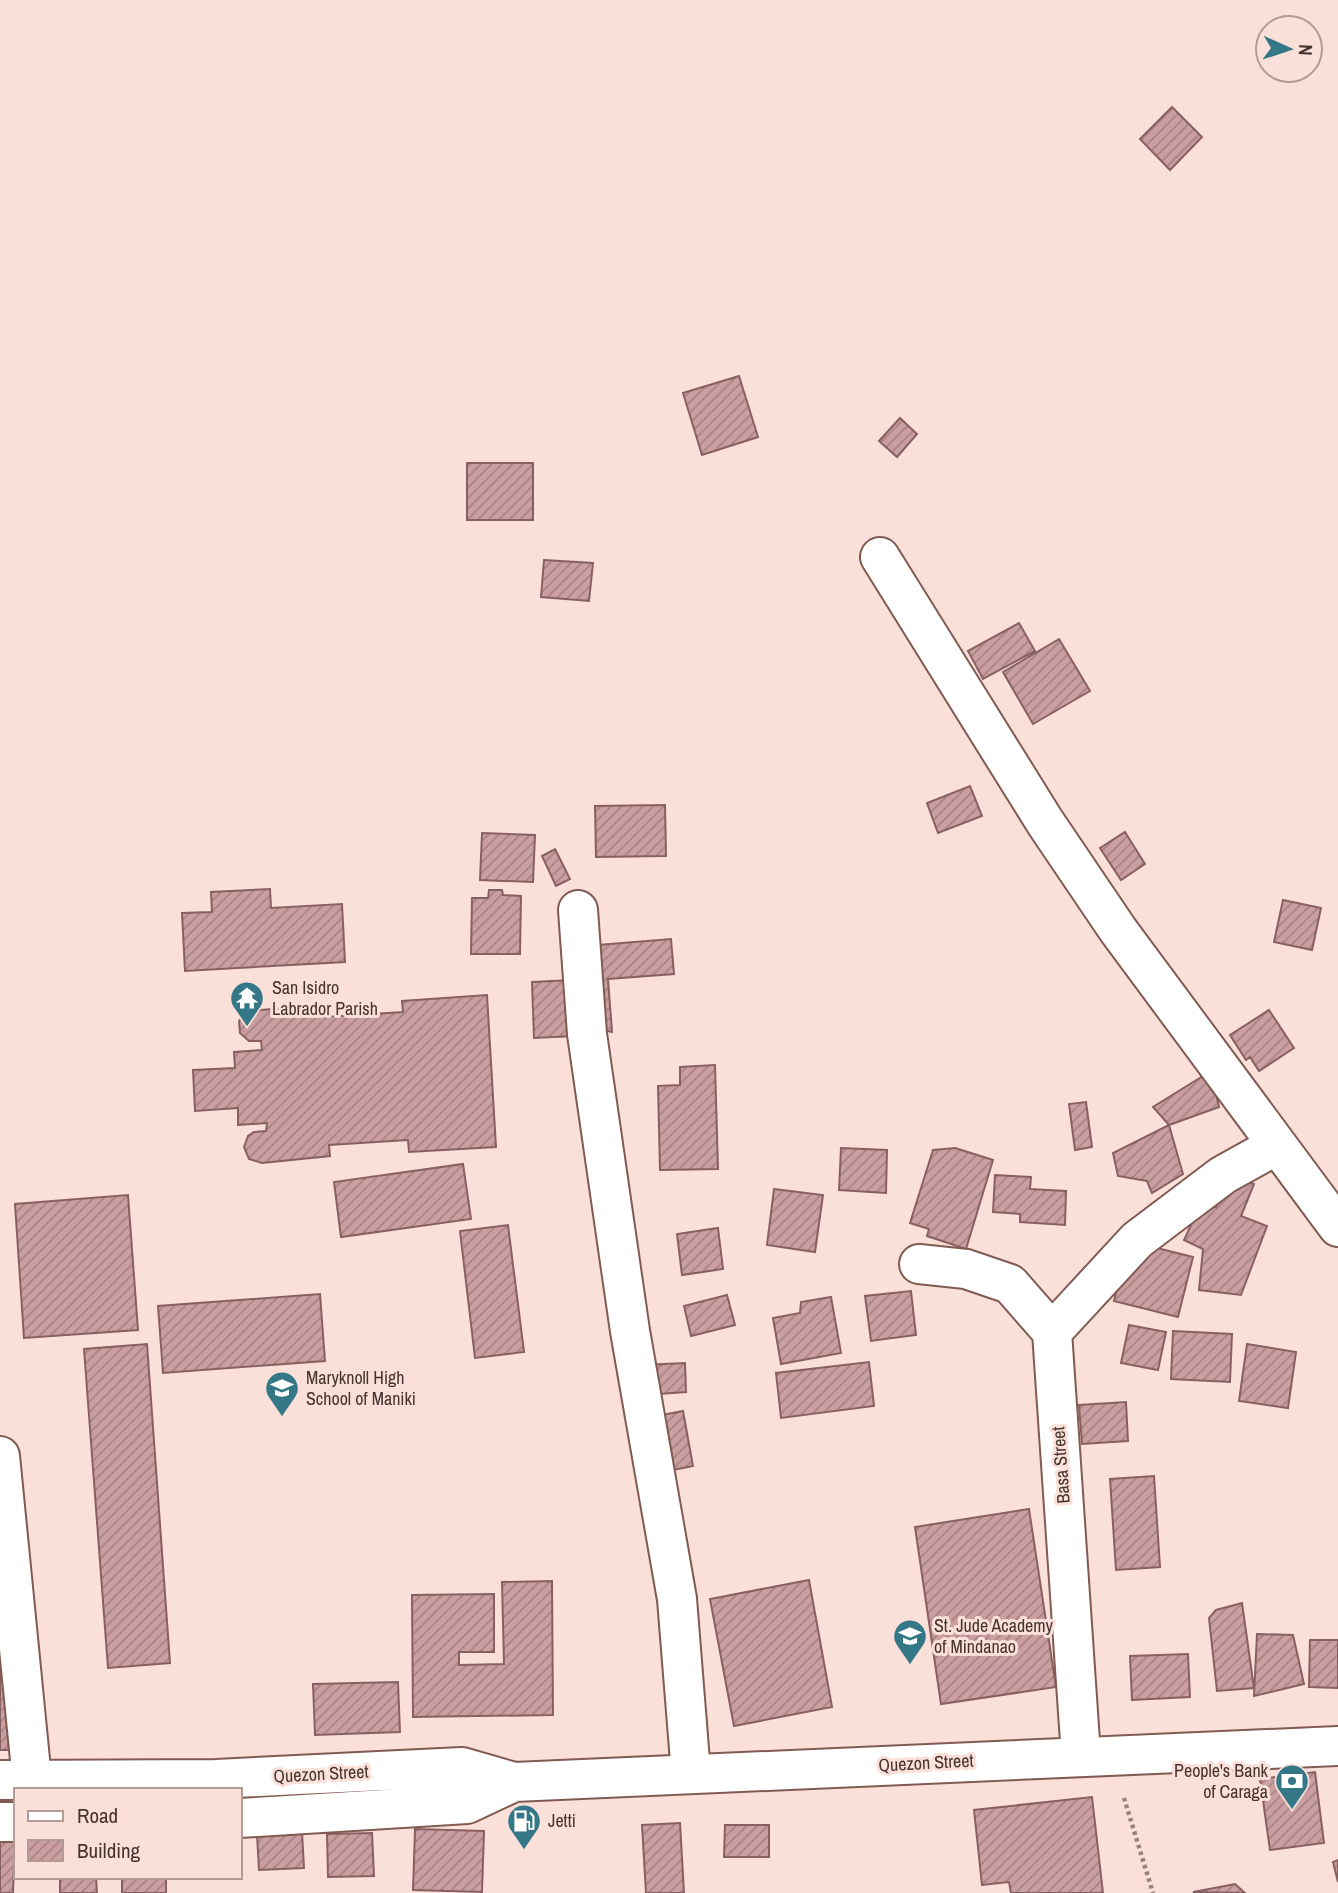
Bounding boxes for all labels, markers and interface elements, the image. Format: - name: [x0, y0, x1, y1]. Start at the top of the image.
- north arrow: [1254, 14, 1324, 84]
- text: N: [1293, 44, 1319, 56]
- place label: San Isidro Labrador Parish: [272, 975, 378, 1021]
- temple icon: San Isidro Labrador Parish: [228, 979, 266, 1028]
- place label: Maryknoll High School of Maniki: [306, 1365, 416, 1411]
- school or university icon: Maryknoll High School of Maniki: [263, 1369, 301, 1418]
- street label: Basa Street: [1045, 1426, 1076, 1504]
- place label: St. Jude Academy of Mindanao: [934, 1613, 1054, 1659]
- school or university icon: St. Jude Academy of Mindanao: [891, 1617, 929, 1666]
- street label: Quezon Street: [878, 1748, 974, 1777]
- place label: People's Bank of Caraga: [1174, 1758, 1269, 1804]
- street label: Quezon Street: [273, 1759, 369, 1788]
- bank icon: People's Bank of Caraga: [1273, 1762, 1311, 1811]
- legend: [14, 1788, 242, 1879]
- text: Road: [77, 1801, 118, 1830]
- fuel station icon: Jetti: [505, 1802, 543, 1851]
- place label: Jetti: [548, 1808, 576, 1833]
- text: Building: [77, 1836, 141, 1865]

